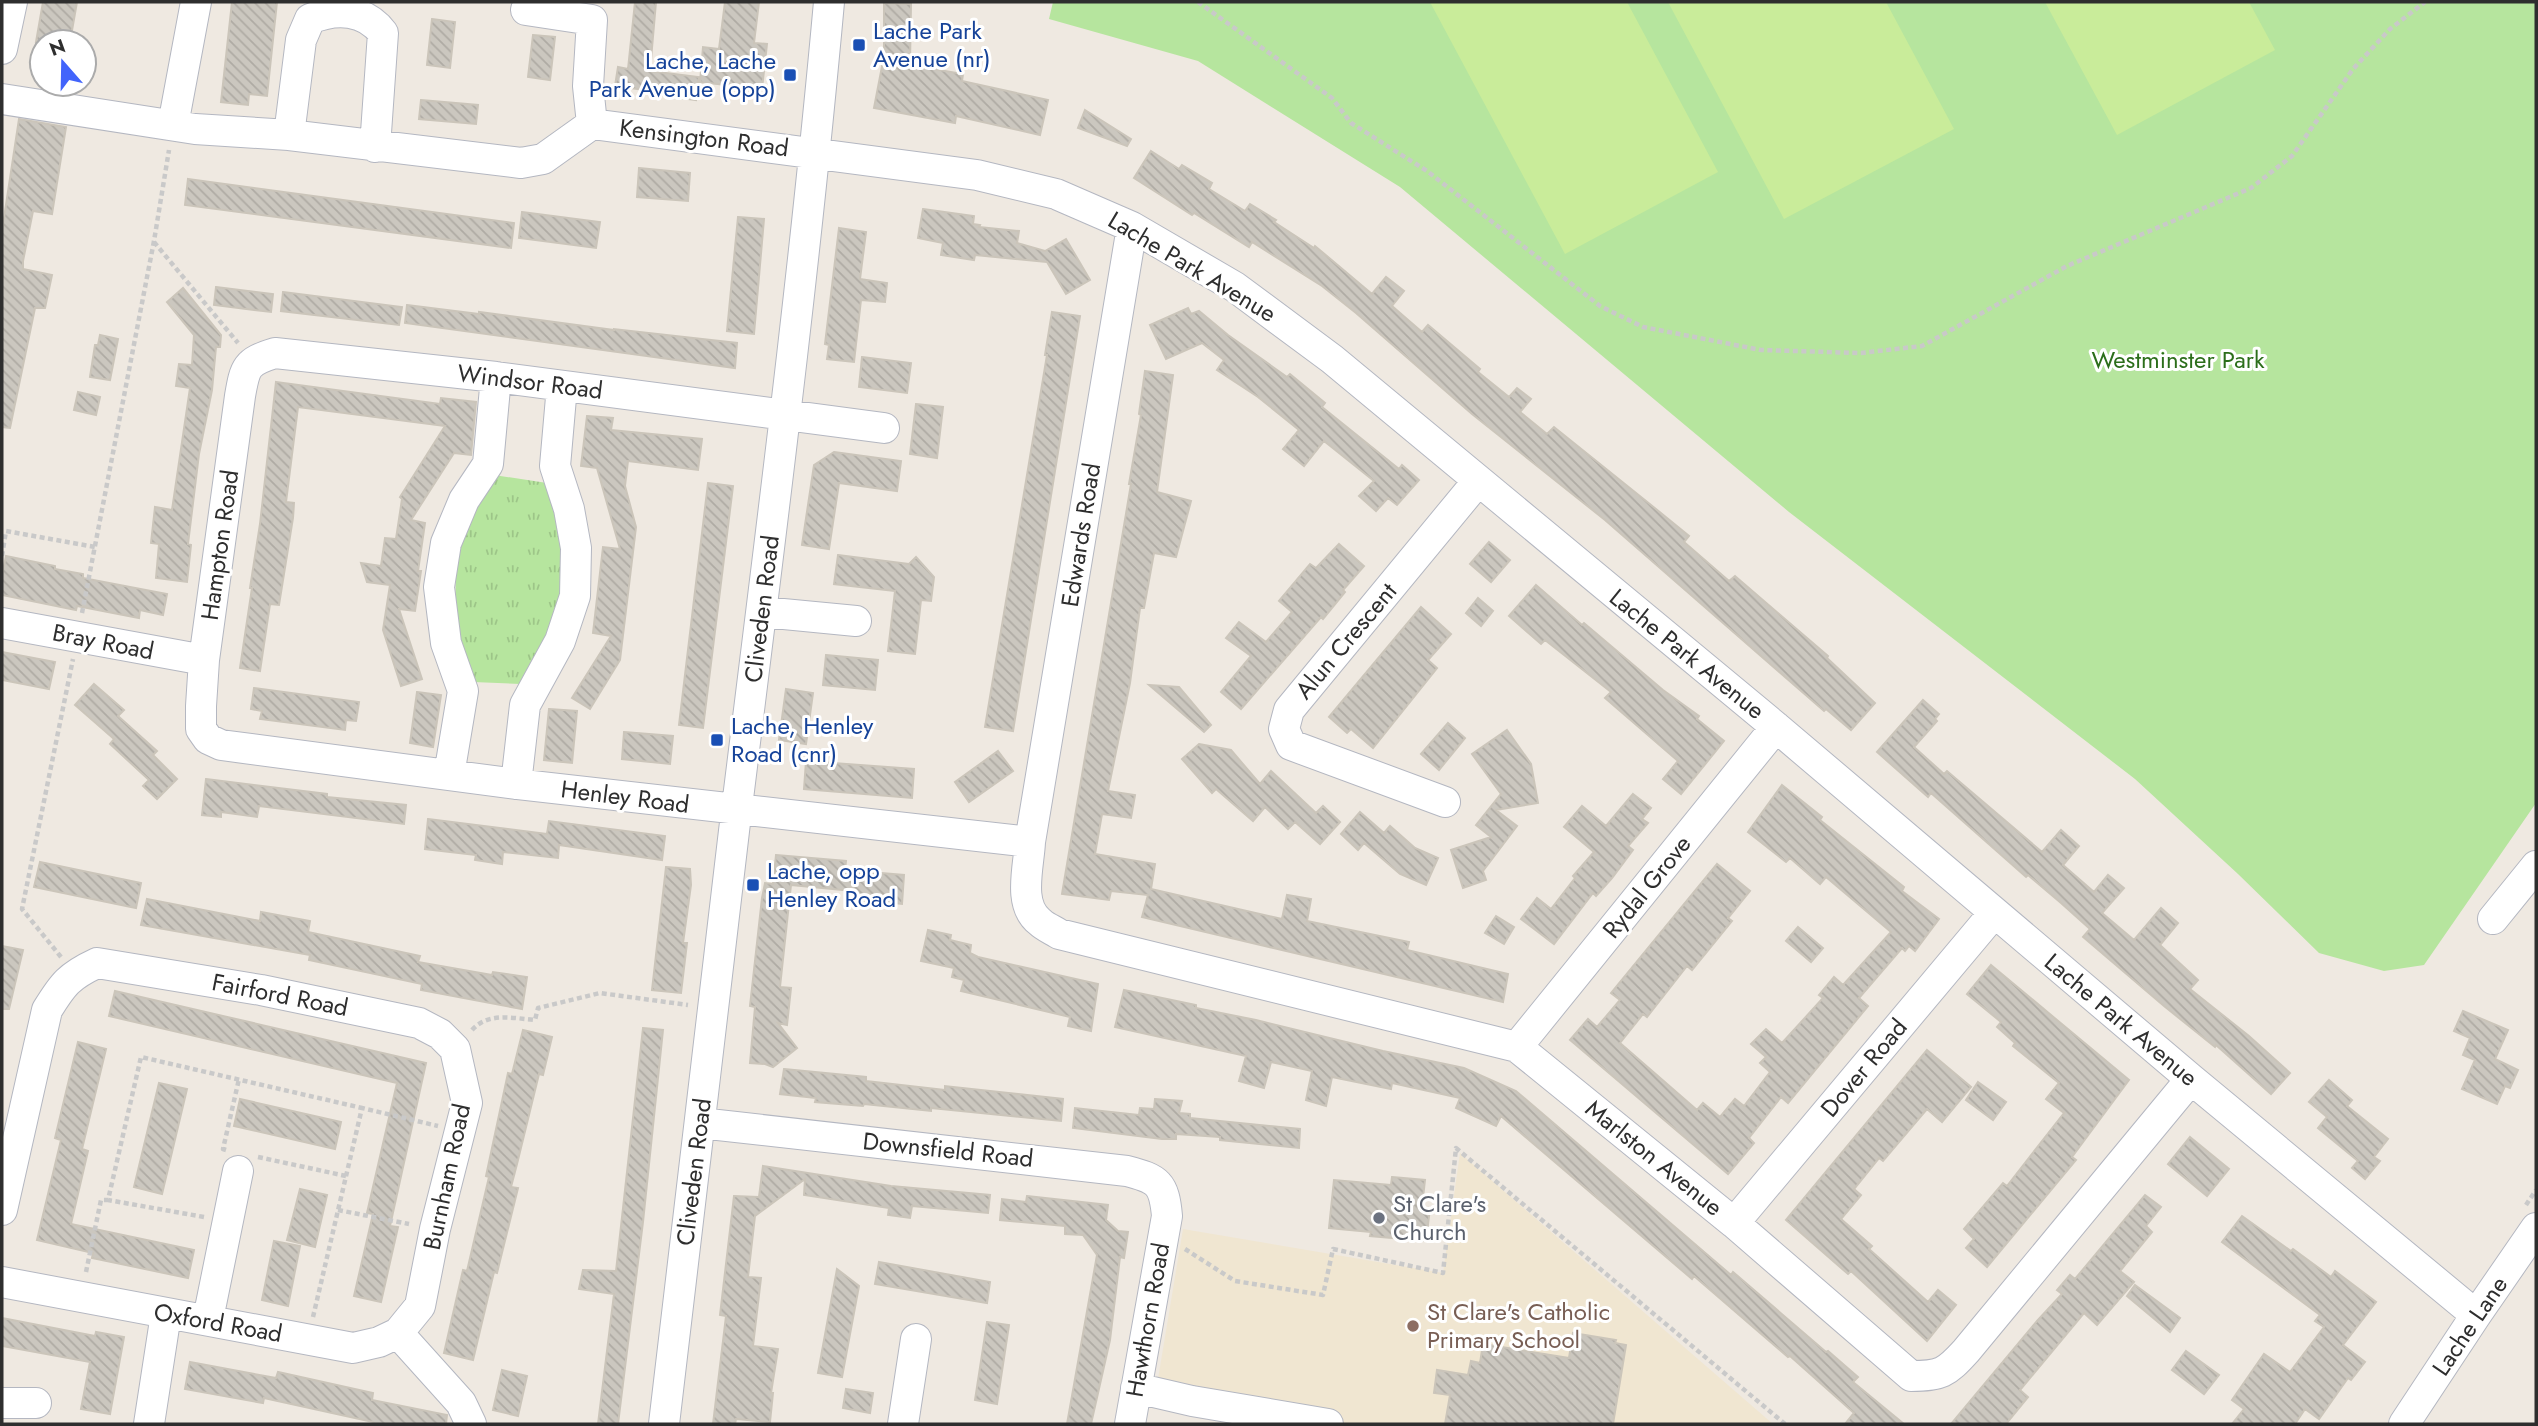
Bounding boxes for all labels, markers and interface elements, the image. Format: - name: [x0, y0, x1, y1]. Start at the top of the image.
- place label: Lache Park Avenue (nr): [873, 13, 991, 76]
- north arrow: [28, 28, 98, 98]
- text: N: [46, 32, 69, 63]
- marker: Lache Park Avenue (nr): [851, 37, 867, 53]
- place label: Lache, Lache Park Avenue (opp): [589, 43, 776, 106]
- marker: Lache, Lache Park Avenue (opp): [782, 67, 798, 83]
- street label: Kensington Road: [617, 110, 791, 165]
- street label: Lache Park Avenue: [1102, 202, 1283, 331]
- park label: Westminster Park: [2091, 342, 2265, 377]
- street label: Windsor Road: [455, 355, 605, 408]
- street label: Edwards Road: [1052, 460, 1109, 609]
- street label: Hampton Road: [192, 467, 247, 622]
- street label: Cliveden Road: [735, 533, 788, 685]
- street label: Alun Crescent: [1286, 575, 1405, 706]
- street label: Lache Park Avenue: [1602, 580, 1772, 727]
- street label: Bray Road: [49, 615, 157, 668]
- place label: Lache, Henley Road (cnr): [731, 708, 874, 771]
- marker: Lache, Henley Road (cnr): [709, 732, 725, 748]
- street label: Henley Road: [559, 771, 691, 822]
- street label: Rydal Grove: [1594, 828, 1699, 946]
- place label: Lache, opp Henley Road: [767, 853, 896, 916]
- marker: Lache, opp Henley Road: [745, 877, 761, 893]
- street label: Lache Park Avenue: [2037, 945, 2206, 1094]
- street label: Fairford Road: [209, 964, 351, 1025]
- street label: Dover Road: [1812, 1011, 1915, 1124]
- street label: Marlston Avenue: [1578, 1091, 1731, 1224]
- street label: Cliveden Road: [667, 1096, 720, 1248]
- street label: Burnham Road: [414, 1101, 479, 1253]
- street label: Downsfield Road: [861, 1123, 1035, 1176]
- place label: St Clare's Church: [1393, 1186, 1486, 1249]
- marker: St Clare's Church: [1371, 1210, 1387, 1226]
- street label: Hawthorn Road: [1117, 1240, 1178, 1400]
- street label: Lache Lane: [2423, 1269, 2516, 1382]
- street label: Oxford Road: [151, 1294, 285, 1351]
- place label: St Clare's Catholic Primary School: [1427, 1294, 1610, 1357]
- marker: St Clare's Catholic Primary School: [1405, 1318, 1421, 1334]

